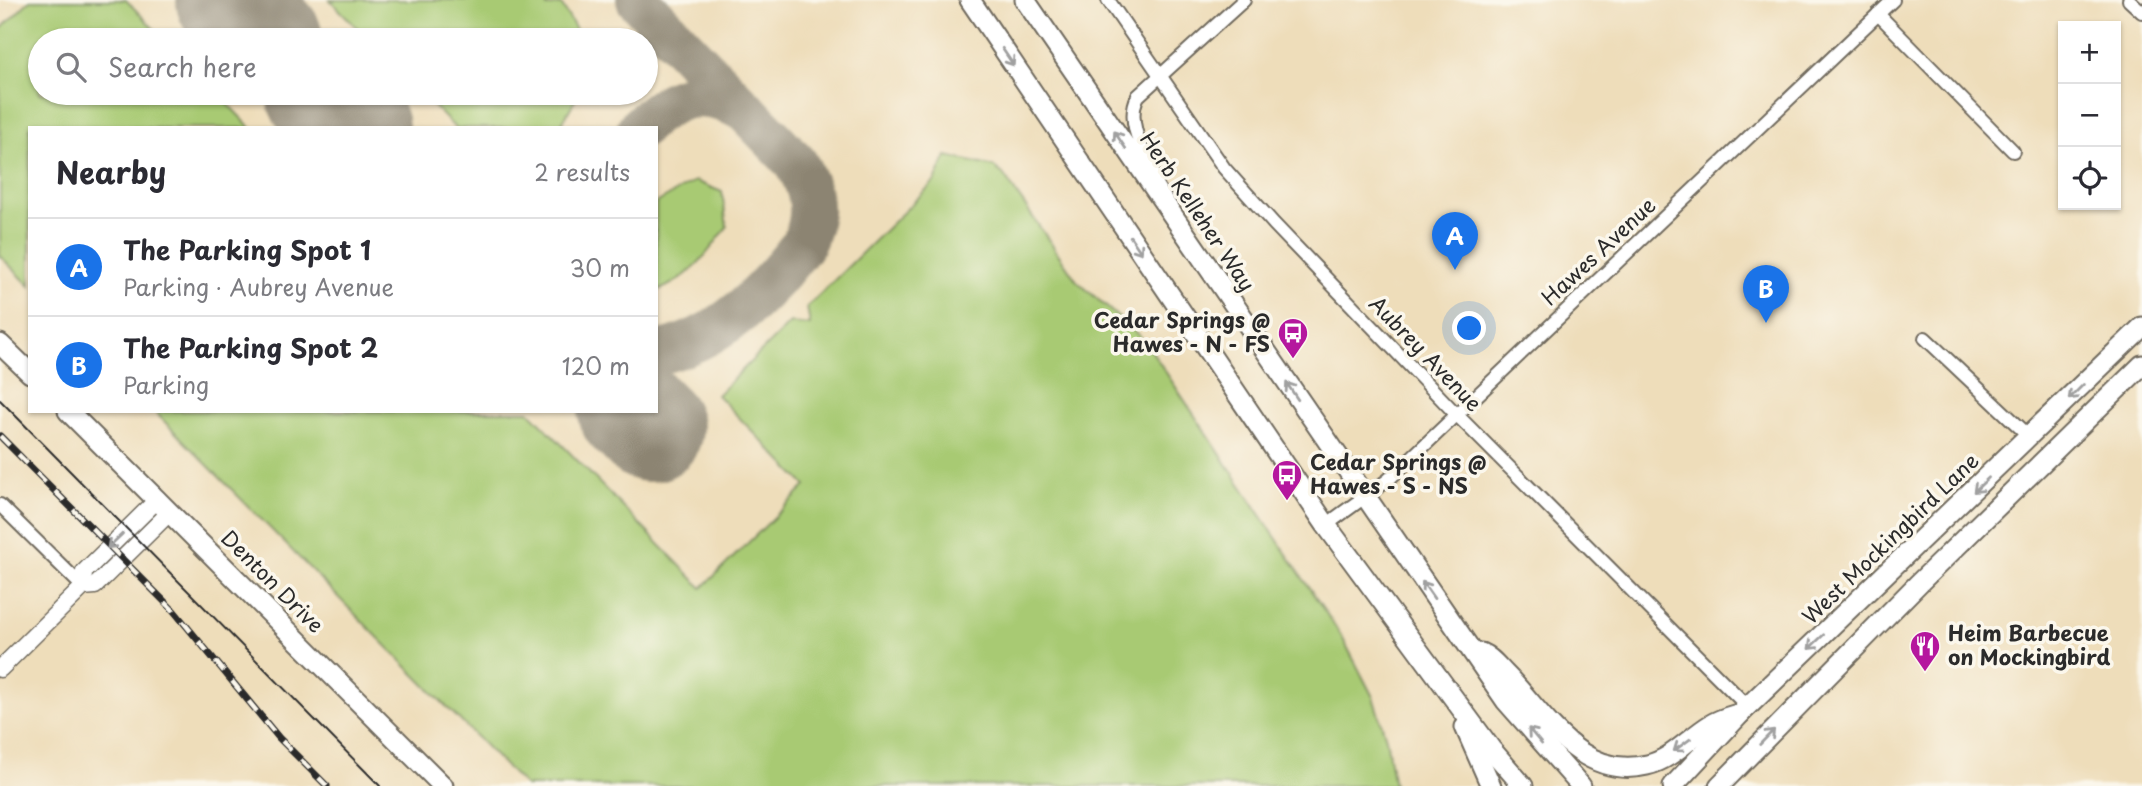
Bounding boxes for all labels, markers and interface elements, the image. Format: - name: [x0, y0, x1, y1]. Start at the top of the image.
- map controls: [2058, 21, 2121, 210]
- button: +: [2058, 21, 2121, 84]
- search box: [28, 28, 658, 105]
- one-way arrow: [1001, 46, 1015, 66]
- text: Search here: [108, 47, 257, 86]
- icon: search: [52, 48, 90, 86]
- button: −: [2058, 84, 2121, 147]
- street label: Herb Kelleher Way: [1133, 125, 1264, 297]
- one-way arrow: [1113, 131, 1127, 150]
- button: locate: [2058, 147, 2121, 210]
- text: Nearby: [56, 149, 166, 194]
- text: 2 results: [534, 154, 630, 189]
- street label: Hawes Avenue: [1533, 189, 1662, 312]
- pin: A: [1432, 212, 1478, 270]
- text: The Parking Spot 1: [123, 230, 371, 269]
- one-way arrow: [1129, 235, 1143, 254]
- text: A: [70, 250, 88, 285]
- text: 30 m: [569, 250, 630, 285]
- pin: B: [1743, 265, 1789, 323]
- text: Parking · Aubrey Avenue: [123, 269, 394, 304]
- street label: Aubrey Avenue: [1363, 287, 1490, 418]
- place label: Cedar Springs @ Hawes - N - FS: [1094, 303, 1270, 359]
- your location: [1452, 311, 1486, 345]
- bus stop icon: Cedar Springs @ Hawes - N - FS: [1276, 316, 1310, 360]
- text: The Parking Spot 2: [123, 328, 378, 367]
- text: B: [71, 348, 87, 383]
- text: 120 m: [562, 348, 630, 383]
- text: Parking: [123, 367, 209, 402]
- one-way arrow: [1285, 382, 1299, 401]
- one-way arrow: [2068, 383, 2085, 400]
- street label: West Mockingbird Lane: [1794, 444, 1985, 631]
- place label: Cedar Springs @ Hawes - S - NS: [1310, 445, 1486, 501]
- bus stop icon: Cedar Springs @ Hawes - S - NS: [1270, 458, 1304, 502]
- one-way arrow: [1972, 476, 1989, 493]
- street label: Denton Drive: [215, 522, 332, 639]
- one-way arrow: [107, 532, 124, 549]
- one-way arrow: [1421, 581, 1435, 600]
- place label: Heim Barbecue on Mockingbird: [1948, 616, 2111, 672]
- restaurant icon: Heim Barbecue on Mockingbird: [1908, 629, 1942, 673]
- one-way arrow: [1808, 634, 1825, 651]
- one-way arrow: [1527, 727, 1543, 745]
- one-way arrow: [1758, 729, 1775, 746]
- one-way arrow: [1673, 738, 1692, 752]

